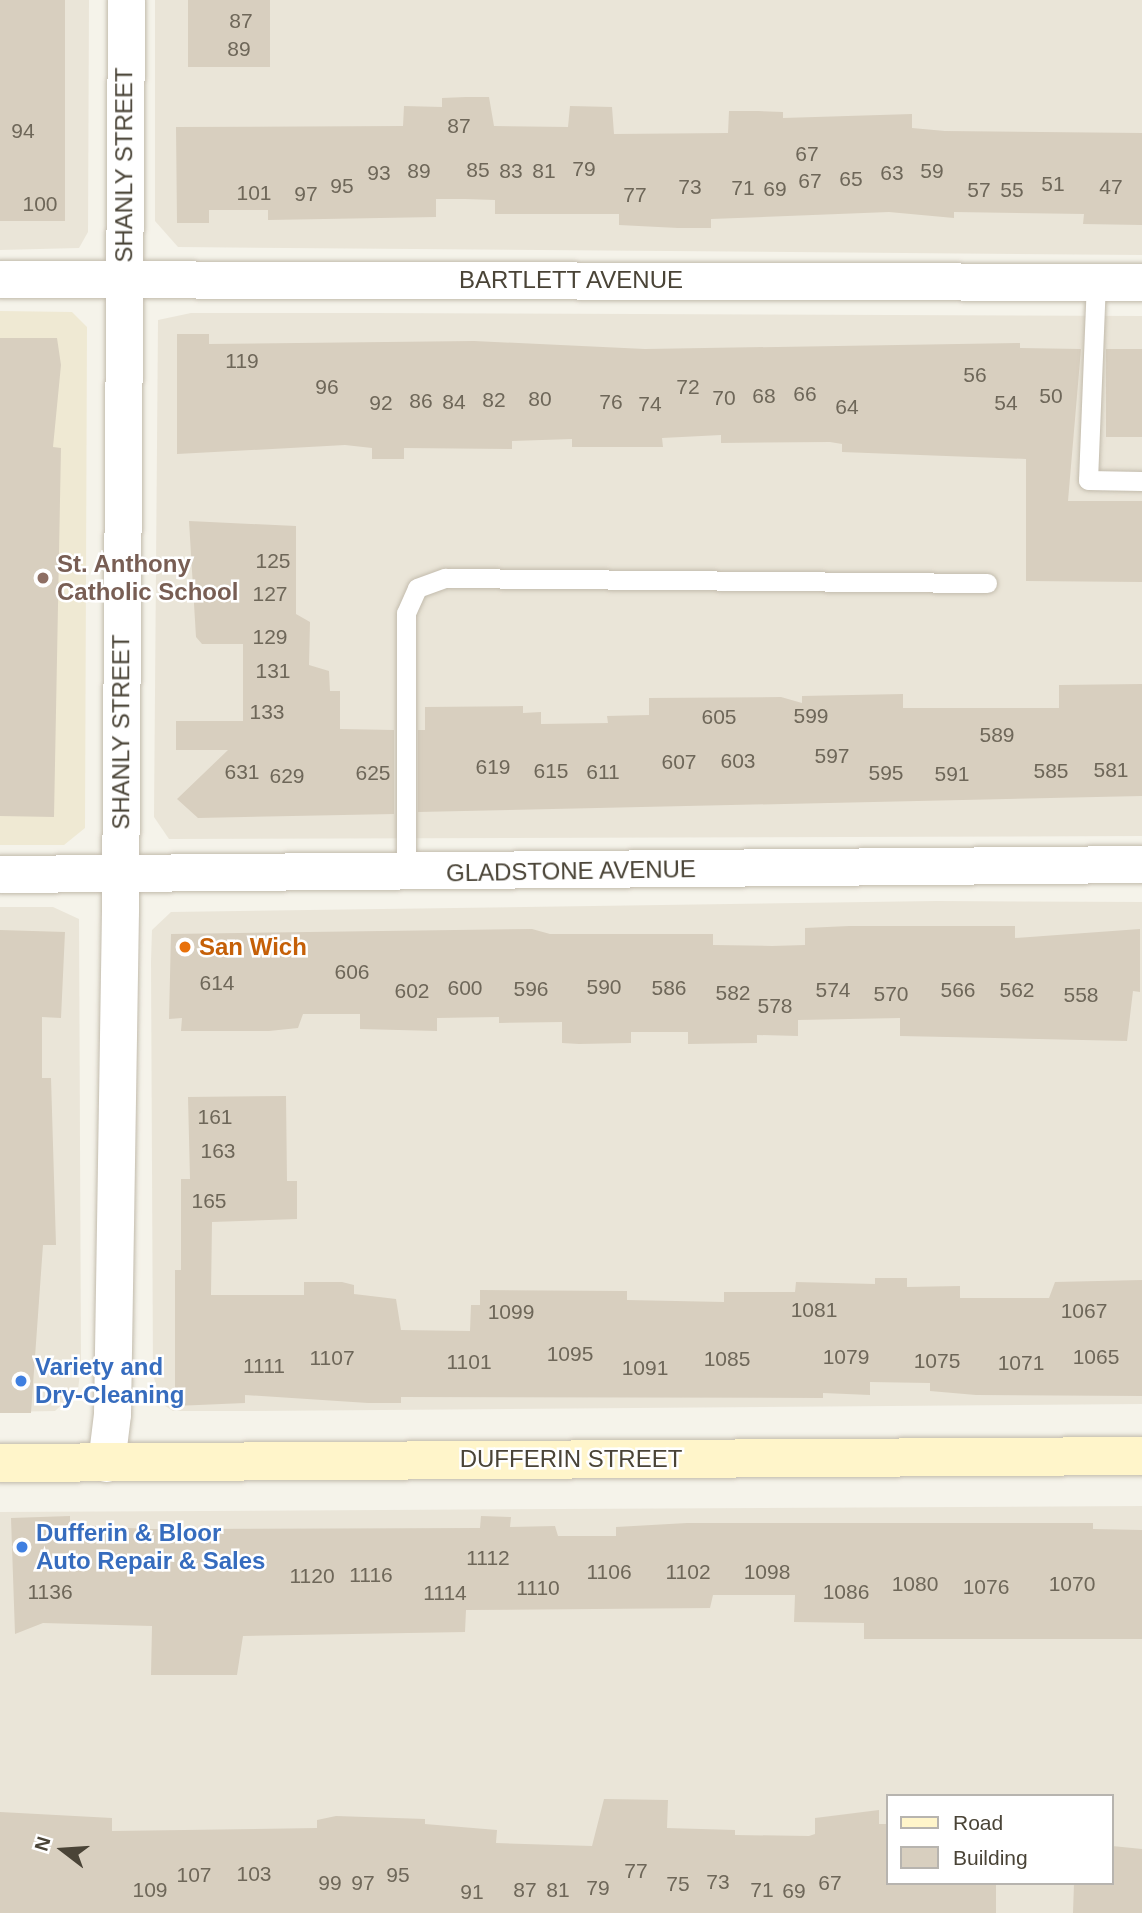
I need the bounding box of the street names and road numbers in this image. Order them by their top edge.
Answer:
street label: SHANLY STREET [110,67,138,263]
street label: BARTLETT AVENUE [458,266,684,294]
street label: SHANLY STREET [107,634,135,830]
street label: GLADSTONE AVENUE [445,854,697,888]
street label: DUFFERIN STREET [460,1445,682,1473]

